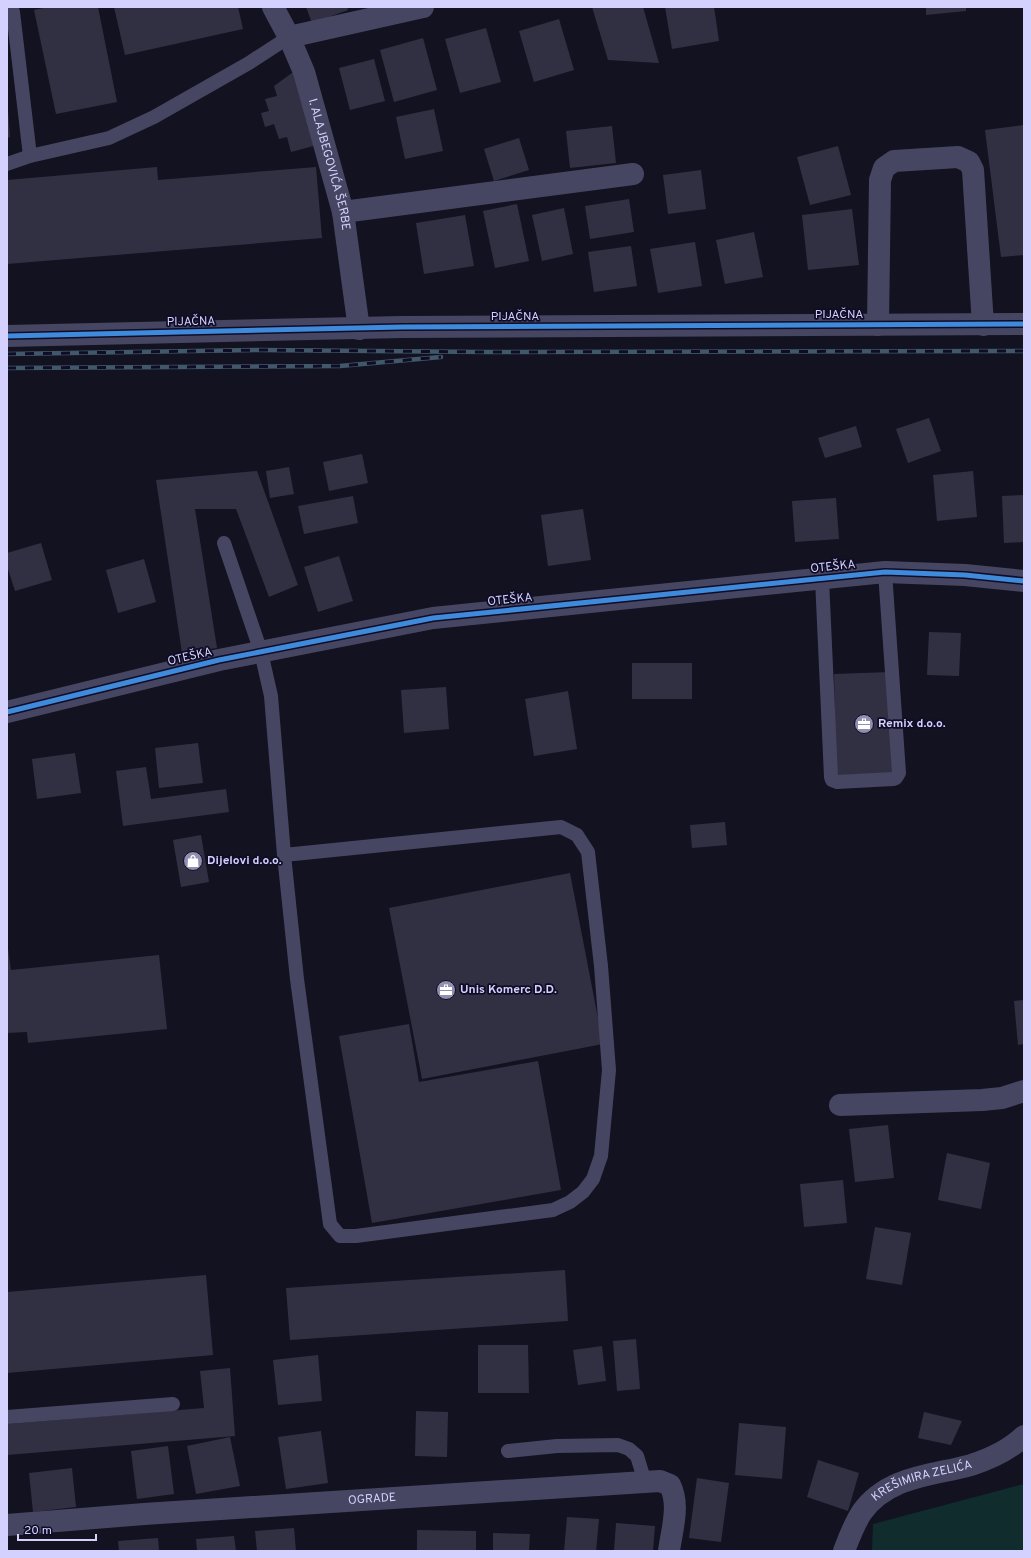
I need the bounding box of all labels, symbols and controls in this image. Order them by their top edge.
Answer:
street label: I. ALAJBEGOVIĆA ŠERBE [304,97,353,231]
street label: PIJAČNA [815,307,863,323]
street label: PIJAČNA [491,309,539,325]
street label: PIJAČNA [167,314,215,330]
street label: OTEŠKA [810,557,856,577]
street label: OTEŠKA [487,590,533,610]
street label: OTEŠKA [166,644,214,670]
office icon: Remix d.o.o. [853,713,875,735]
place label: Remix d.o.o. [878,716,946,732]
shop icon: Dijelovi d.o.o. [182,850,204,872]
place label: Dijelovi d.o.o. [207,853,282,869]
office icon: Unis Komerc D.D. [435,979,457,1001]
place label: Unis Komerc D.D. [460,982,557,998]
street label: KREŠIMIRA ZELIĆA [868,1457,974,1505]
street label: OGRADE [348,1490,397,1509]
scale bar [18,1516,96,1542]
text: 20 m [24,1523,52,1539]

